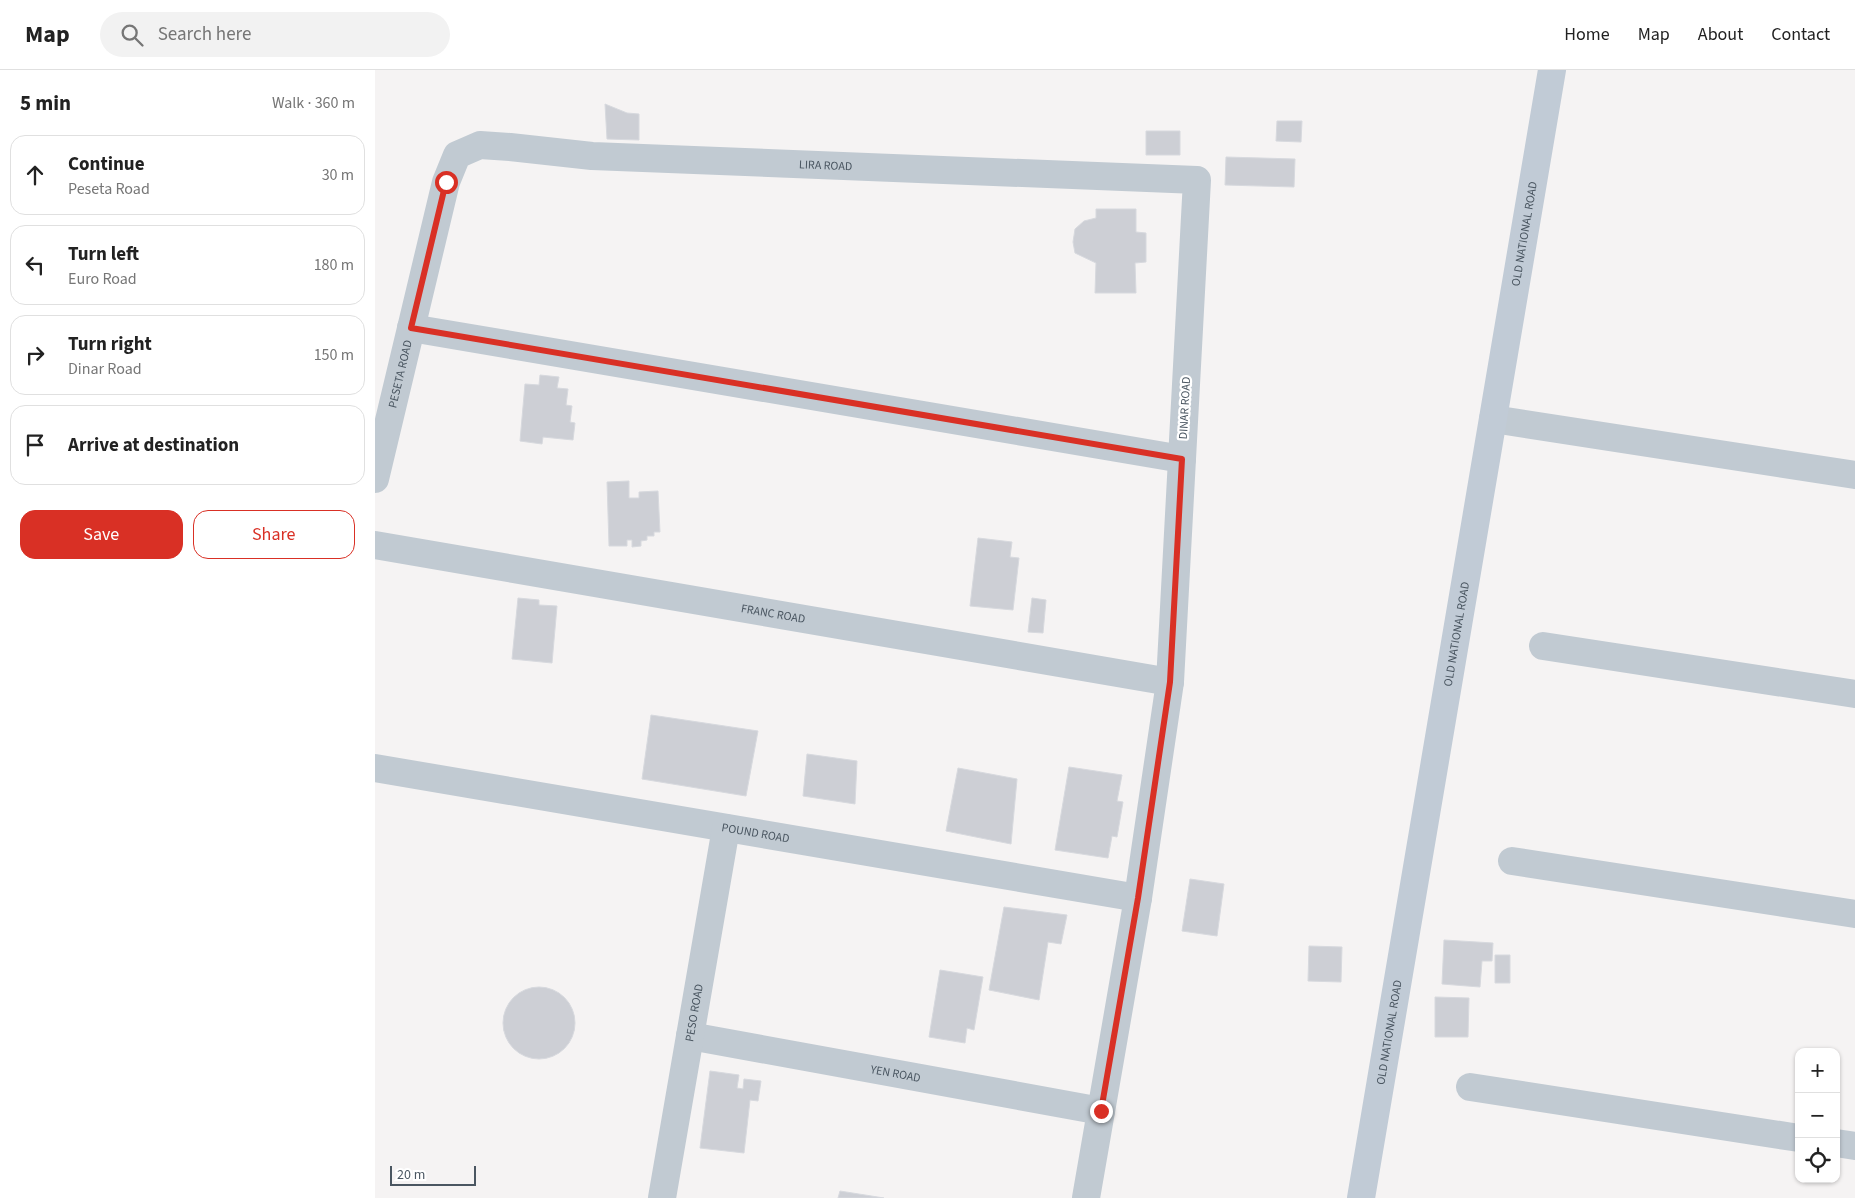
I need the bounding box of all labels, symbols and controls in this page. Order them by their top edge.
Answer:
search box [100,12,450,57]
text: Map [25,17,70,52]
icon: search [118,21,146,49]
text: Search here [158,21,251,48]
text: Home [1564,22,1610,47]
text: Map [1638,22,1670,47]
text: About [1698,22,1743,47]
text: Contact [1771,22,1830,47]
text: 5 min [20,88,71,118]
text: Walk · 360 m [272,92,355,114]
text: Continue [68,151,145,178]
street label: LIRA ROAD [799,156,853,175]
icon: ahead [21,161,49,189]
text: 30 m [322,164,354,186]
route start [435,171,458,194]
text: Peseta Road [68,178,150,200]
street label: OLD NATIONAL ROAD [1507,180,1542,287]
text: Turn left [68,241,139,268]
icon: left [21,251,49,279]
text: 180 m [314,254,354,276]
text: Euro Road [68,268,137,290]
text: Turn right [68,331,152,358]
street label: PESETA ROAD [384,338,416,410]
icon: right [21,341,49,369]
text: 150 m [314,344,354,366]
text: Dinar Road [68,358,142,380]
street label: DINAR ROAD [1175,376,1195,440]
icon: arrive [21,431,49,459]
text: Arrive at destination [68,432,239,459]
button: Save [20,510,183,559]
button: Share [193,510,355,559]
street label: OLD NATIONAL ROAD [1439,580,1474,688]
street label: FRANC ROAD [740,600,807,627]
street label: POUND ROAD [720,819,791,847]
street label: OLD NATIONAL ROAD [1372,979,1406,1086]
street label: PESO ROAD [681,982,707,1043]
map controls [1795,1048,1840,1183]
button: + [1795,1048,1840,1093]
street label: YEN ROAD [868,1060,922,1086]
button: − [1795,1093,1840,1138]
route end [1090,1100,1113,1123]
button: locate [1795,1138,1840,1183]
scale bar [390,1163,476,1186]
text: 20 m [397,1165,425,1185]

